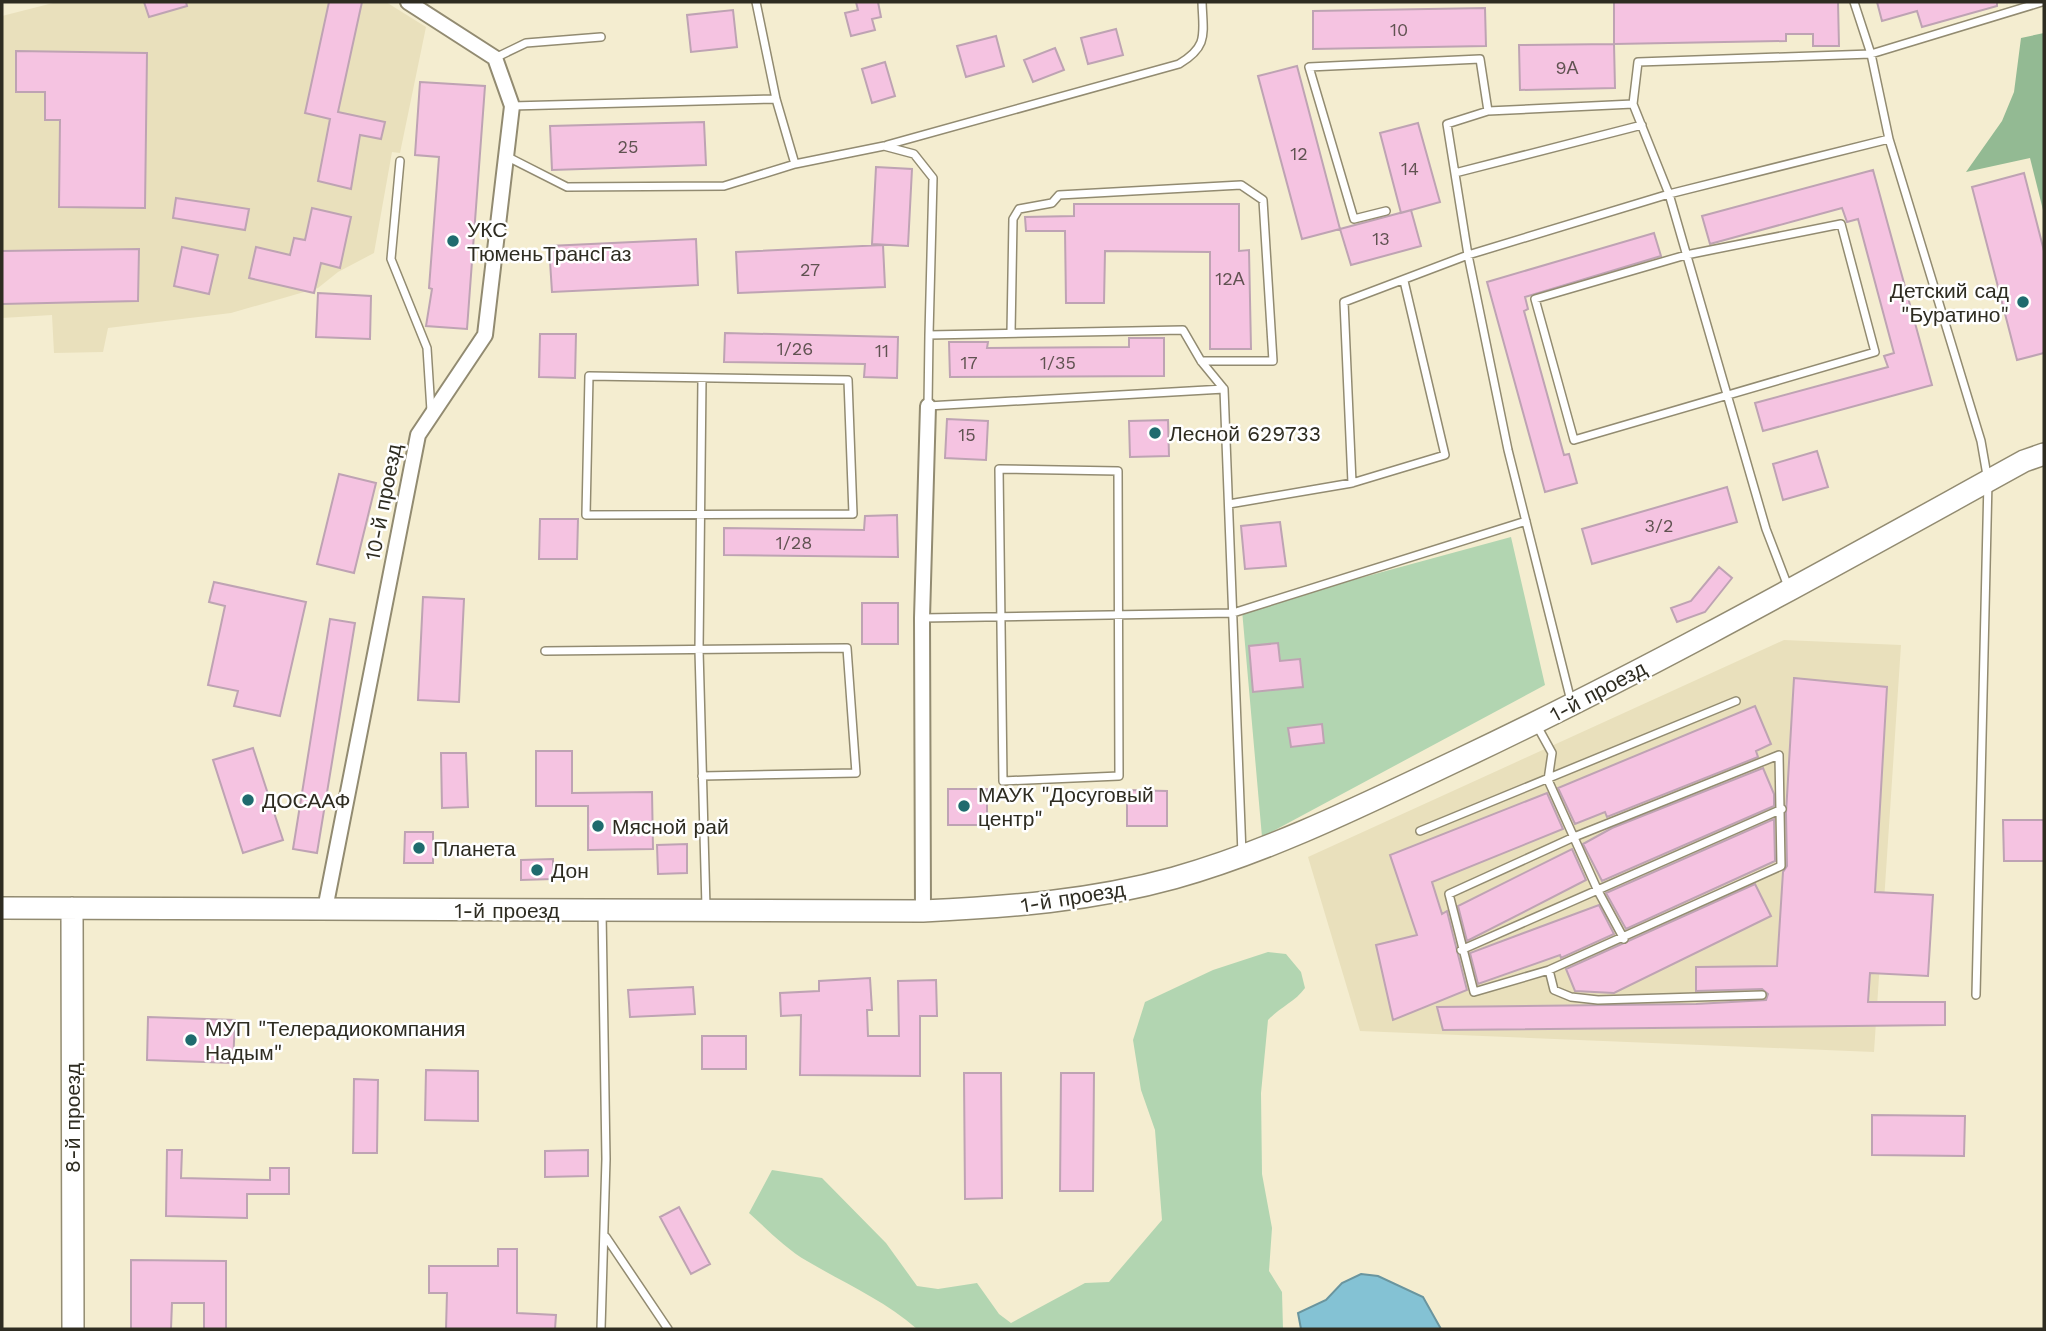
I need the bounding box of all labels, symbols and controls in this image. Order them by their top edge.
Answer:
house number: 10 [1390,19,1408,40]
house number: 9А [1555,57,1579,78]
house number: 25 [618,136,638,157]
house number: 12 [1290,143,1308,164]
house number: 14 [1401,158,1419,179]
place label: УКС ТюменьТрансГаз [467,217,631,266]
house number: 13 [1372,228,1390,249]
marker: УКС ТюменьТрансГаз [445,233,461,249]
house number: 27 [800,259,820,280]
house number: 12А [1215,268,1245,289]
place label: Детский сад "Буратино" [1890,278,2009,327]
marker: Детский сад "Буратино" [2015,294,2031,310]
house number: 1/26 [777,338,813,359]
house number: 11 [875,340,889,361]
house number: 17 [960,352,978,373]
house number: 1/35 [1040,352,1076,373]
place label: Лесной 629733 [1169,421,1321,446]
house number: 15 [958,424,976,445]
marker: Лесной 629733 [1147,425,1163,441]
street label: 10-й проезд [359,442,407,562]
house number: 3/2 [1645,515,1673,536]
house number: 1/28 [776,532,812,553]
street label: 1-й проезд [1546,655,1650,727]
place label: МАУК "Досуговый центр" [978,782,1154,831]
place label: ДОСААФ [262,788,351,813]
marker: ДОСААФ [240,792,256,808]
marker: МАУК "Досуговый центр" [956,798,972,814]
place label: Мясной рай [612,814,729,839]
marker: Мясной рай [590,818,606,834]
place label: Планета [433,836,516,861]
marker: Планета [411,840,427,856]
place label: Дон [551,858,589,883]
marker: Дон [529,862,545,878]
street label: 1-й проезд [1019,876,1127,918]
street label: 1-й проезд [454,898,560,923]
place label: МУП "Телерадиокомпания Надым" [205,1016,465,1065]
marker: МУП "Телерадиокомпания Надым" [183,1032,199,1048]
street label: 8-й проезд [60,1063,85,1173]

